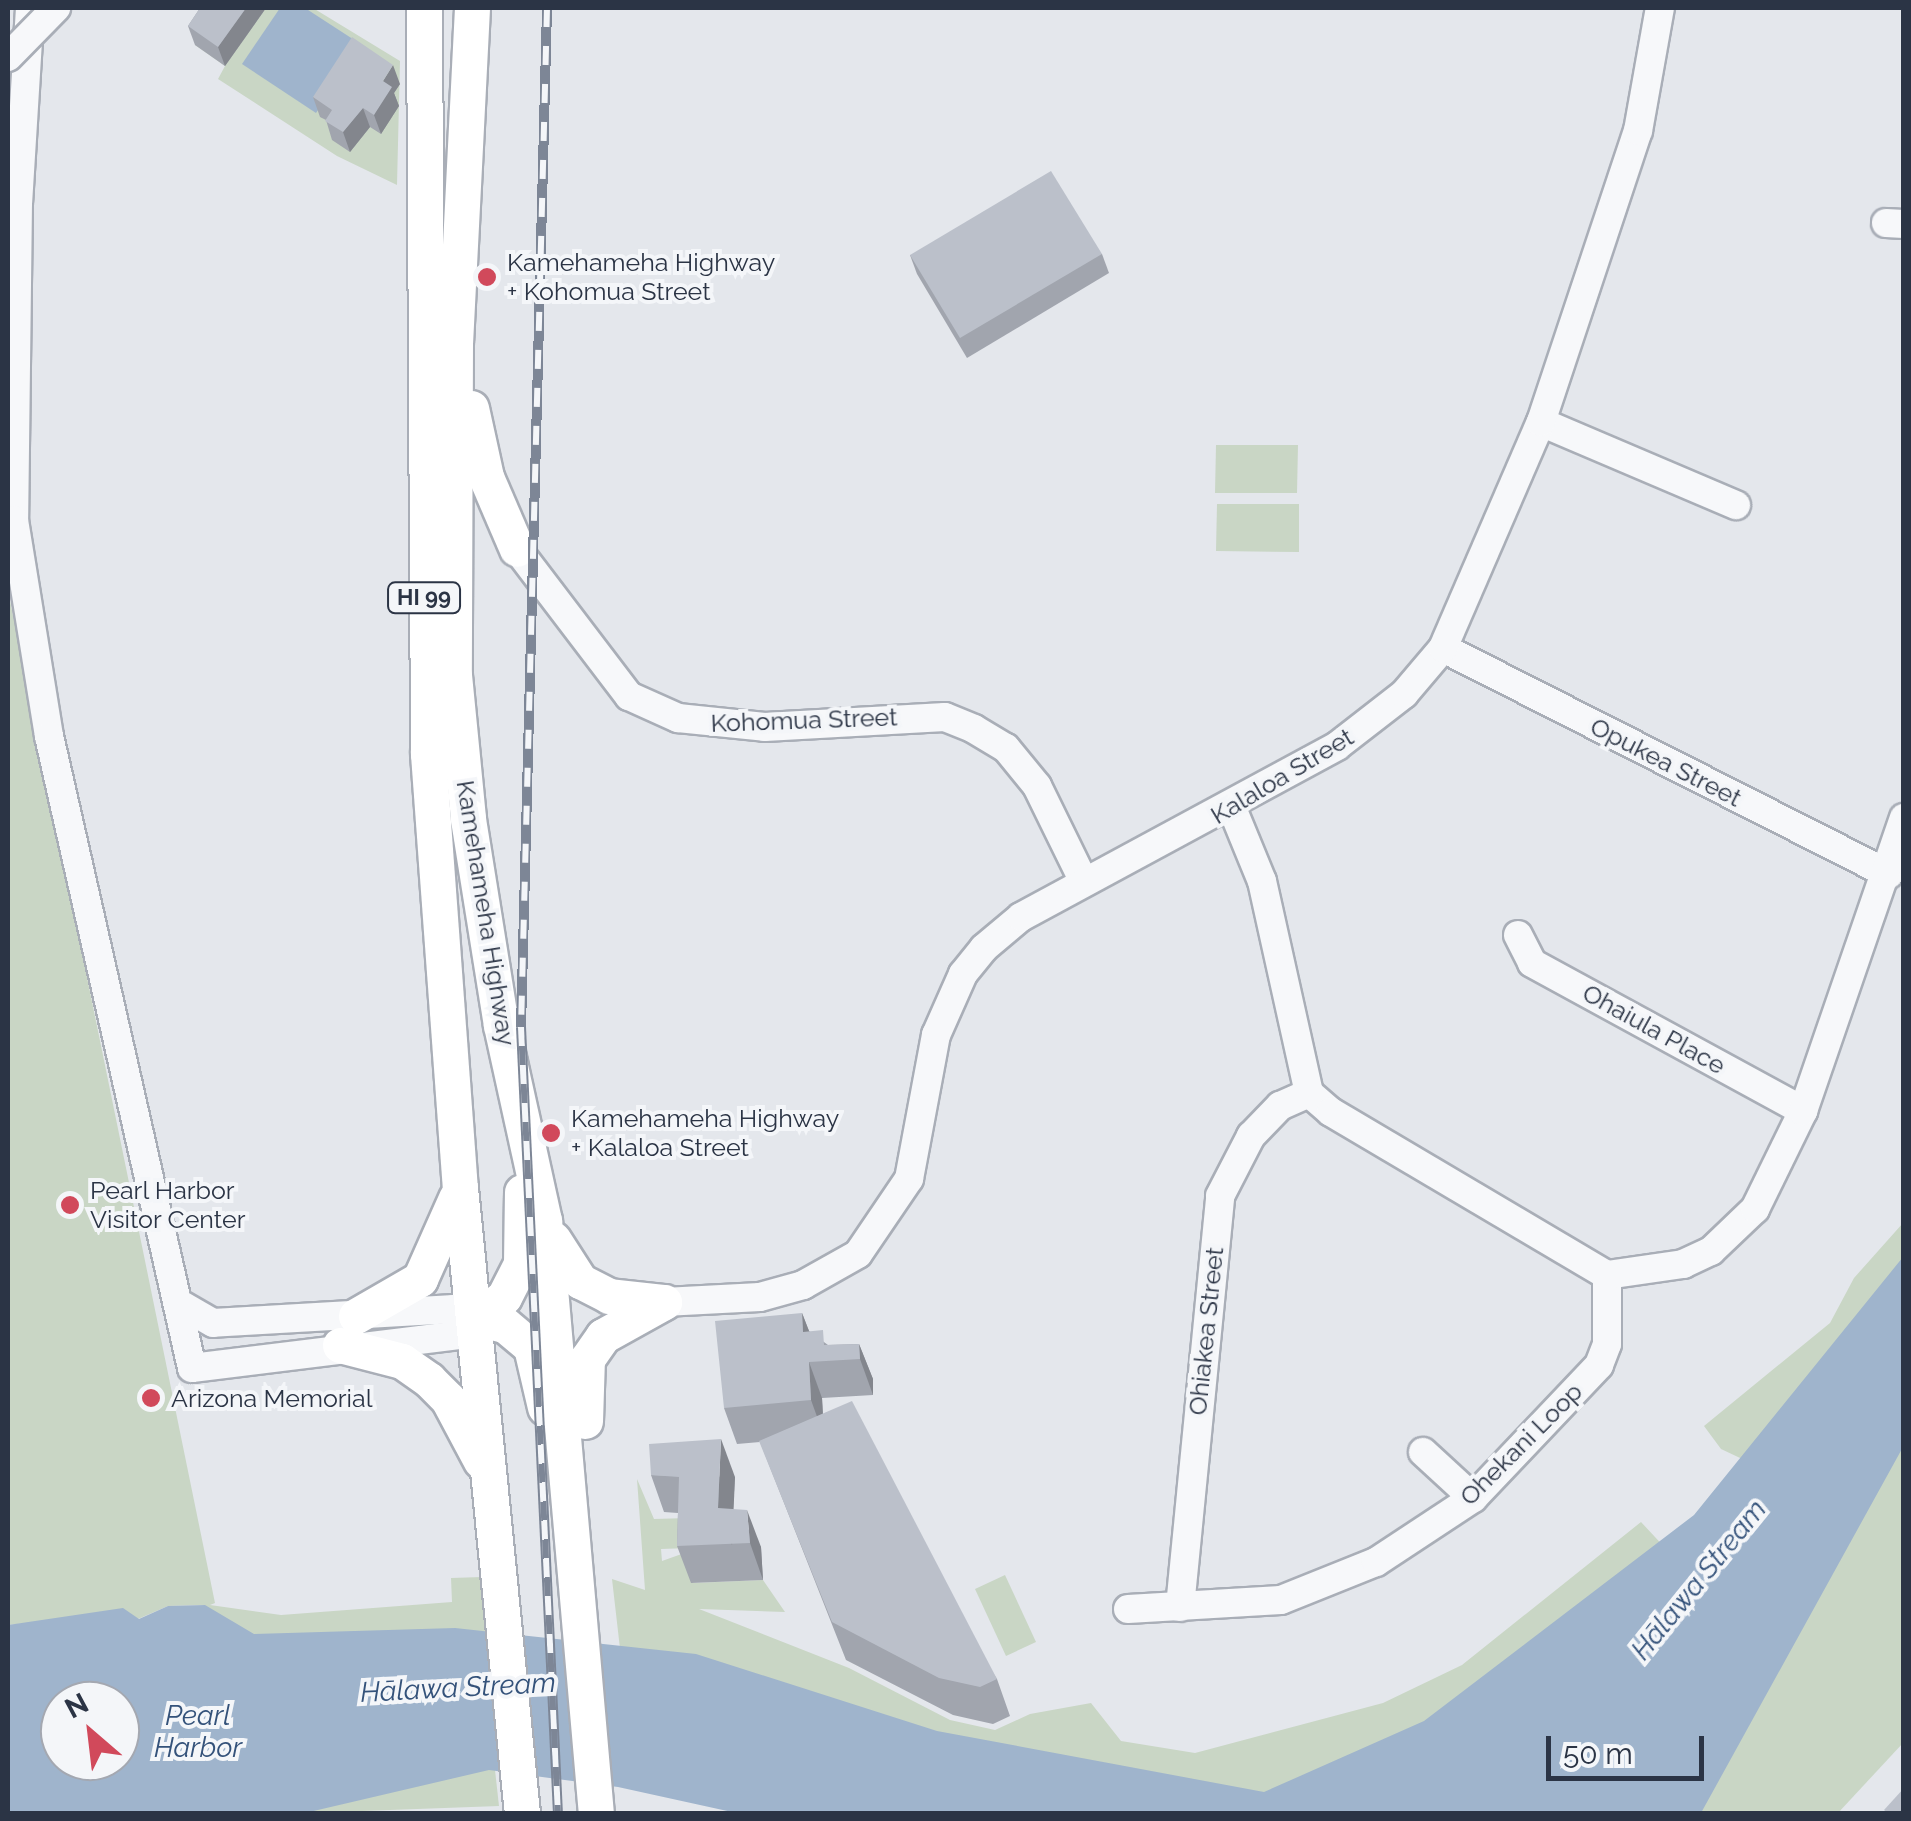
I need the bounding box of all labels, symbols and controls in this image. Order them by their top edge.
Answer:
place label: Kamehameha Highway + Kohomua Street [507,248,775,307]
marker: Kamehameha Highway + Kohomua Street [476,266,498,288]
road number: HI 99 [386,581,462,615]
street label: Kohomua Street [710,702,898,738]
street label: Opukea Street [1585,711,1747,813]
street label: Kalaloa Street [1205,722,1359,830]
street label: Kamehameha Highway [450,778,522,1048]
street label: Ohaiula Place [1577,978,1731,1080]
place label: Kamehameha Highway + Kalaloa Street [571,1104,839,1163]
marker: Kamehameha Highway + Kalaloa Street [540,1122,562,1144]
place label: Pearl Harbor Visitor Center [90,1176,246,1235]
marker: Pearl Harbor Visitor Center [59,1194,81,1216]
street label: Ohiakea Street [1182,1245,1230,1417]
street label: Ohekani Loop [1454,1377,1588,1511]
place label: Arizona Memorial [171,1383,372,1413]
marker: Arizona Memorial [140,1387,162,1409]
water label: Hālawa Stream [1624,1493,1774,1667]
water label: Hālawa Stream [359,1666,557,1710]
north arrow [40,1681,140,1781]
text: N [59,1686,94,1725]
water label: Pearl Harbor [154,1699,242,1765]
scale bar [1551,1716,1708,1778]
text: 50 m [1563,1736,1633,1771]

